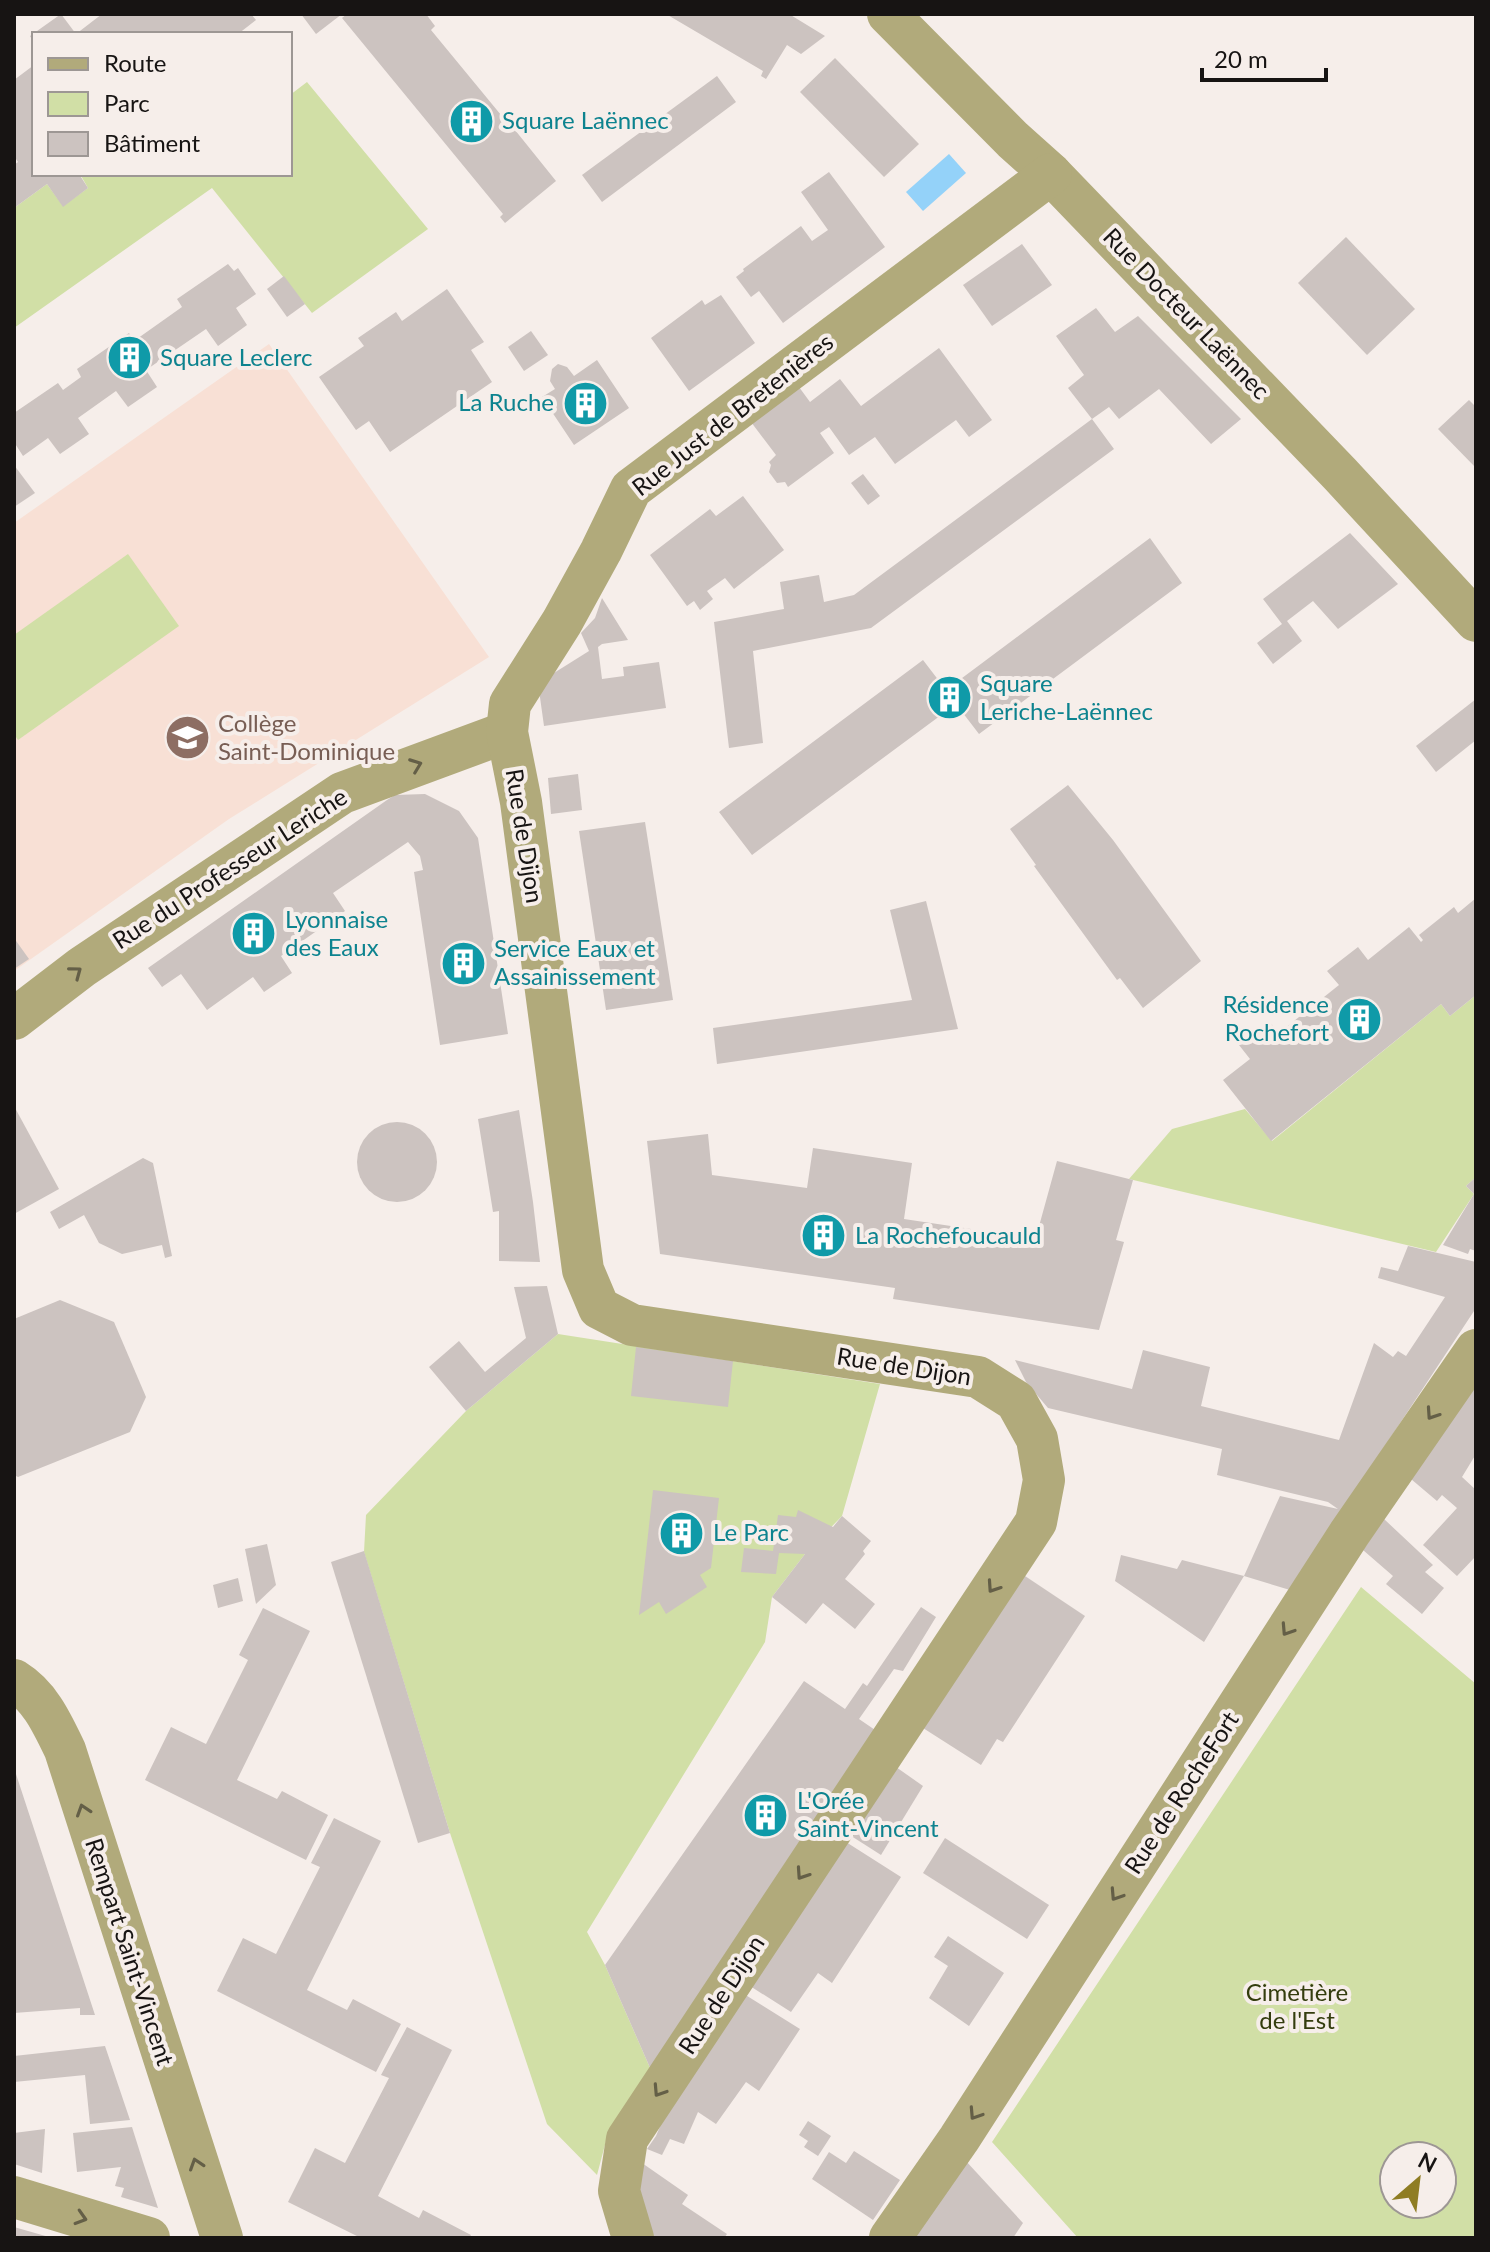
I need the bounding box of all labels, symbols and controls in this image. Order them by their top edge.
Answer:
legend [32,32,292,176]
scale bar [1202,32,1326,82]
text: 20 m [1214,44,1268,73]
text: Route [104,48,166,77]
text: Parc [104,88,150,117]
building icon: Square Laënnec [447,97,495,145]
place label: Square Laënnec [502,105,669,134]
text: Bâtiment [104,128,201,157]
street label: Rue Docteur Laënnec [1098,221,1276,405]
street label: Rue Just de Bretenières [626,326,838,501]
building icon: Square Leclerc [105,334,153,382]
place label: Square Leclerc [160,342,312,371]
building icon: La Ruche [561,379,609,427]
place label: La Ruche [458,387,554,416]
place label: Square Leriche-Laënnec [980,668,1153,725]
building icon: Square Leriche-Laënnec [925,674,973,722]
place label: Collège Saint-Dominique [218,708,395,765]
school or university icon: Collège Saint-Dominique [163,714,211,762]
one-way arrow [408,758,422,775]
street label: Rue de Dijon [501,767,550,905]
street label: Rue du Professeur Leriche [107,781,352,954]
place label: Lyonnaise des Eaux [285,904,388,961]
building icon: Lyonnaise des Eaux [230,910,278,958]
place label: Service Eaux et Assainissement [494,933,656,990]
building icon: Service Eaux et Assainissement [439,939,487,987]
one-way arrow [67,967,82,981]
place label: Résidence Rochefort [1222,989,1329,1046]
building icon: Résidence Rochefort [1336,995,1384,1043]
building icon: La Rochefoucauld [800,1212,848,1260]
place label: La Rochefoucauld [855,1220,1042,1249]
street label: Rue de Dijon [835,1341,973,1390]
one-way arrow [1427,1405,1442,1419]
building icon: Le Parc [658,1509,706,1557]
place label: Le Parc [713,1517,789,1546]
one-way arrow [988,1579,1003,1593]
one-way arrow [1282,1621,1297,1636]
street label: Rue de RocheFort [1118,1705,1244,1879]
place label: L'Orée Saint-Vincent [797,1785,939,1842]
building icon: L'Orée Saint-Vincent [742,1791,790,1839]
one-way arrow [77,1803,93,1817]
street label: Rempart Saint-Vincent [80,1834,181,2069]
one-way arrow [797,1865,812,1879]
one-way arrow [1111,1887,1126,1901]
street label: Rue de Dijon [672,1929,770,2059]
park label: Cimetière de l'Est [1246,1977,1348,2034]
one-way arrow [654,2082,669,2096]
one-way arrow [969,2105,984,2120]
north arrow [1378,2140,1458,2220]
text: N [1414,2146,1441,2178]
one-way arrow [190,2158,206,2172]
one-way arrow [74,2209,88,2225]

